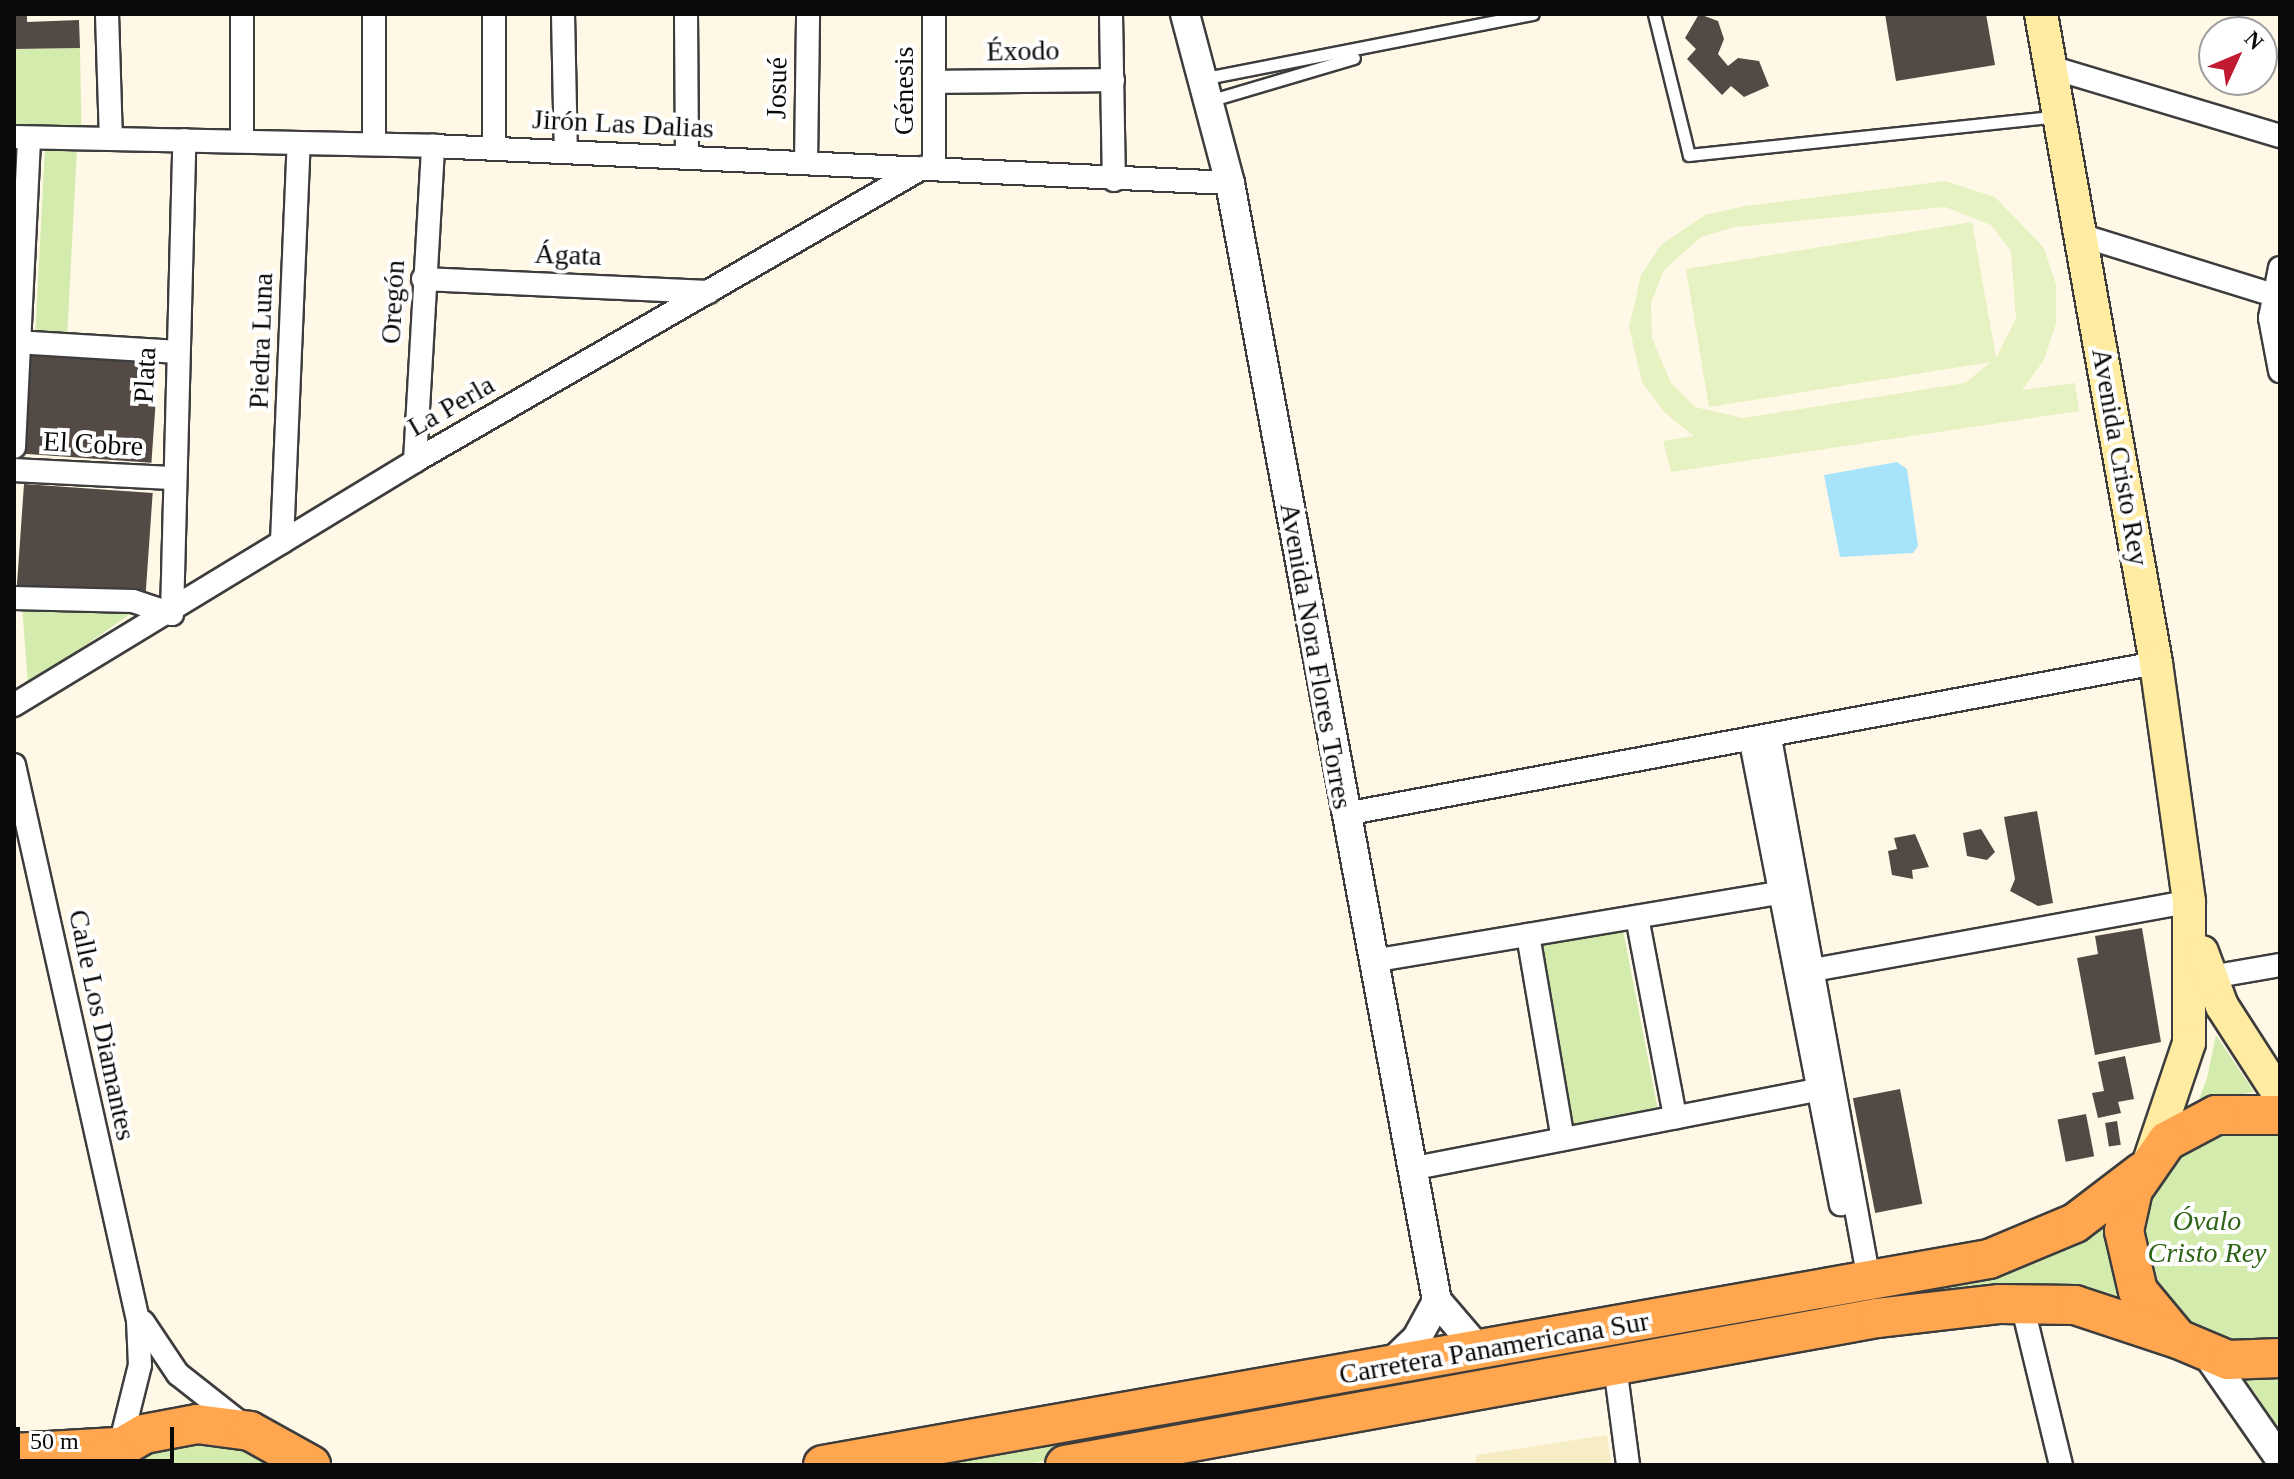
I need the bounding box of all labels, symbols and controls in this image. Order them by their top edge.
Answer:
north arrow [2198,16,2278,96]
text: N [2240,26,2269,55]
street label: Éxodo [986,34,1060,68]
street label: Génesis [887,47,921,135]
street label: Josué [760,57,794,119]
street label: Jirón Las Dalias [531,102,715,146]
street label: Ágata [534,237,602,273]
street label: Oregón [374,259,412,345]
street label: Piedra Luna [242,272,280,410]
street label: Plata [127,346,163,404]
street label: Avenida Cristo Rey [2084,346,2156,568]
street label: La Perla [402,368,500,444]
street label: El Cobre [42,425,144,463]
street label: Avenida Nora Flores Torres [1272,500,1360,812]
street label: Calle Los Diamantes [61,907,143,1143]
park label: Óvalo Cristo Rey [2148,1204,2266,1270]
street label: Carretera Panamericana Sur [1336,1304,1652,1392]
scale bar [20,1411,178,1461]
text: 50 m [30,1428,79,1454]

